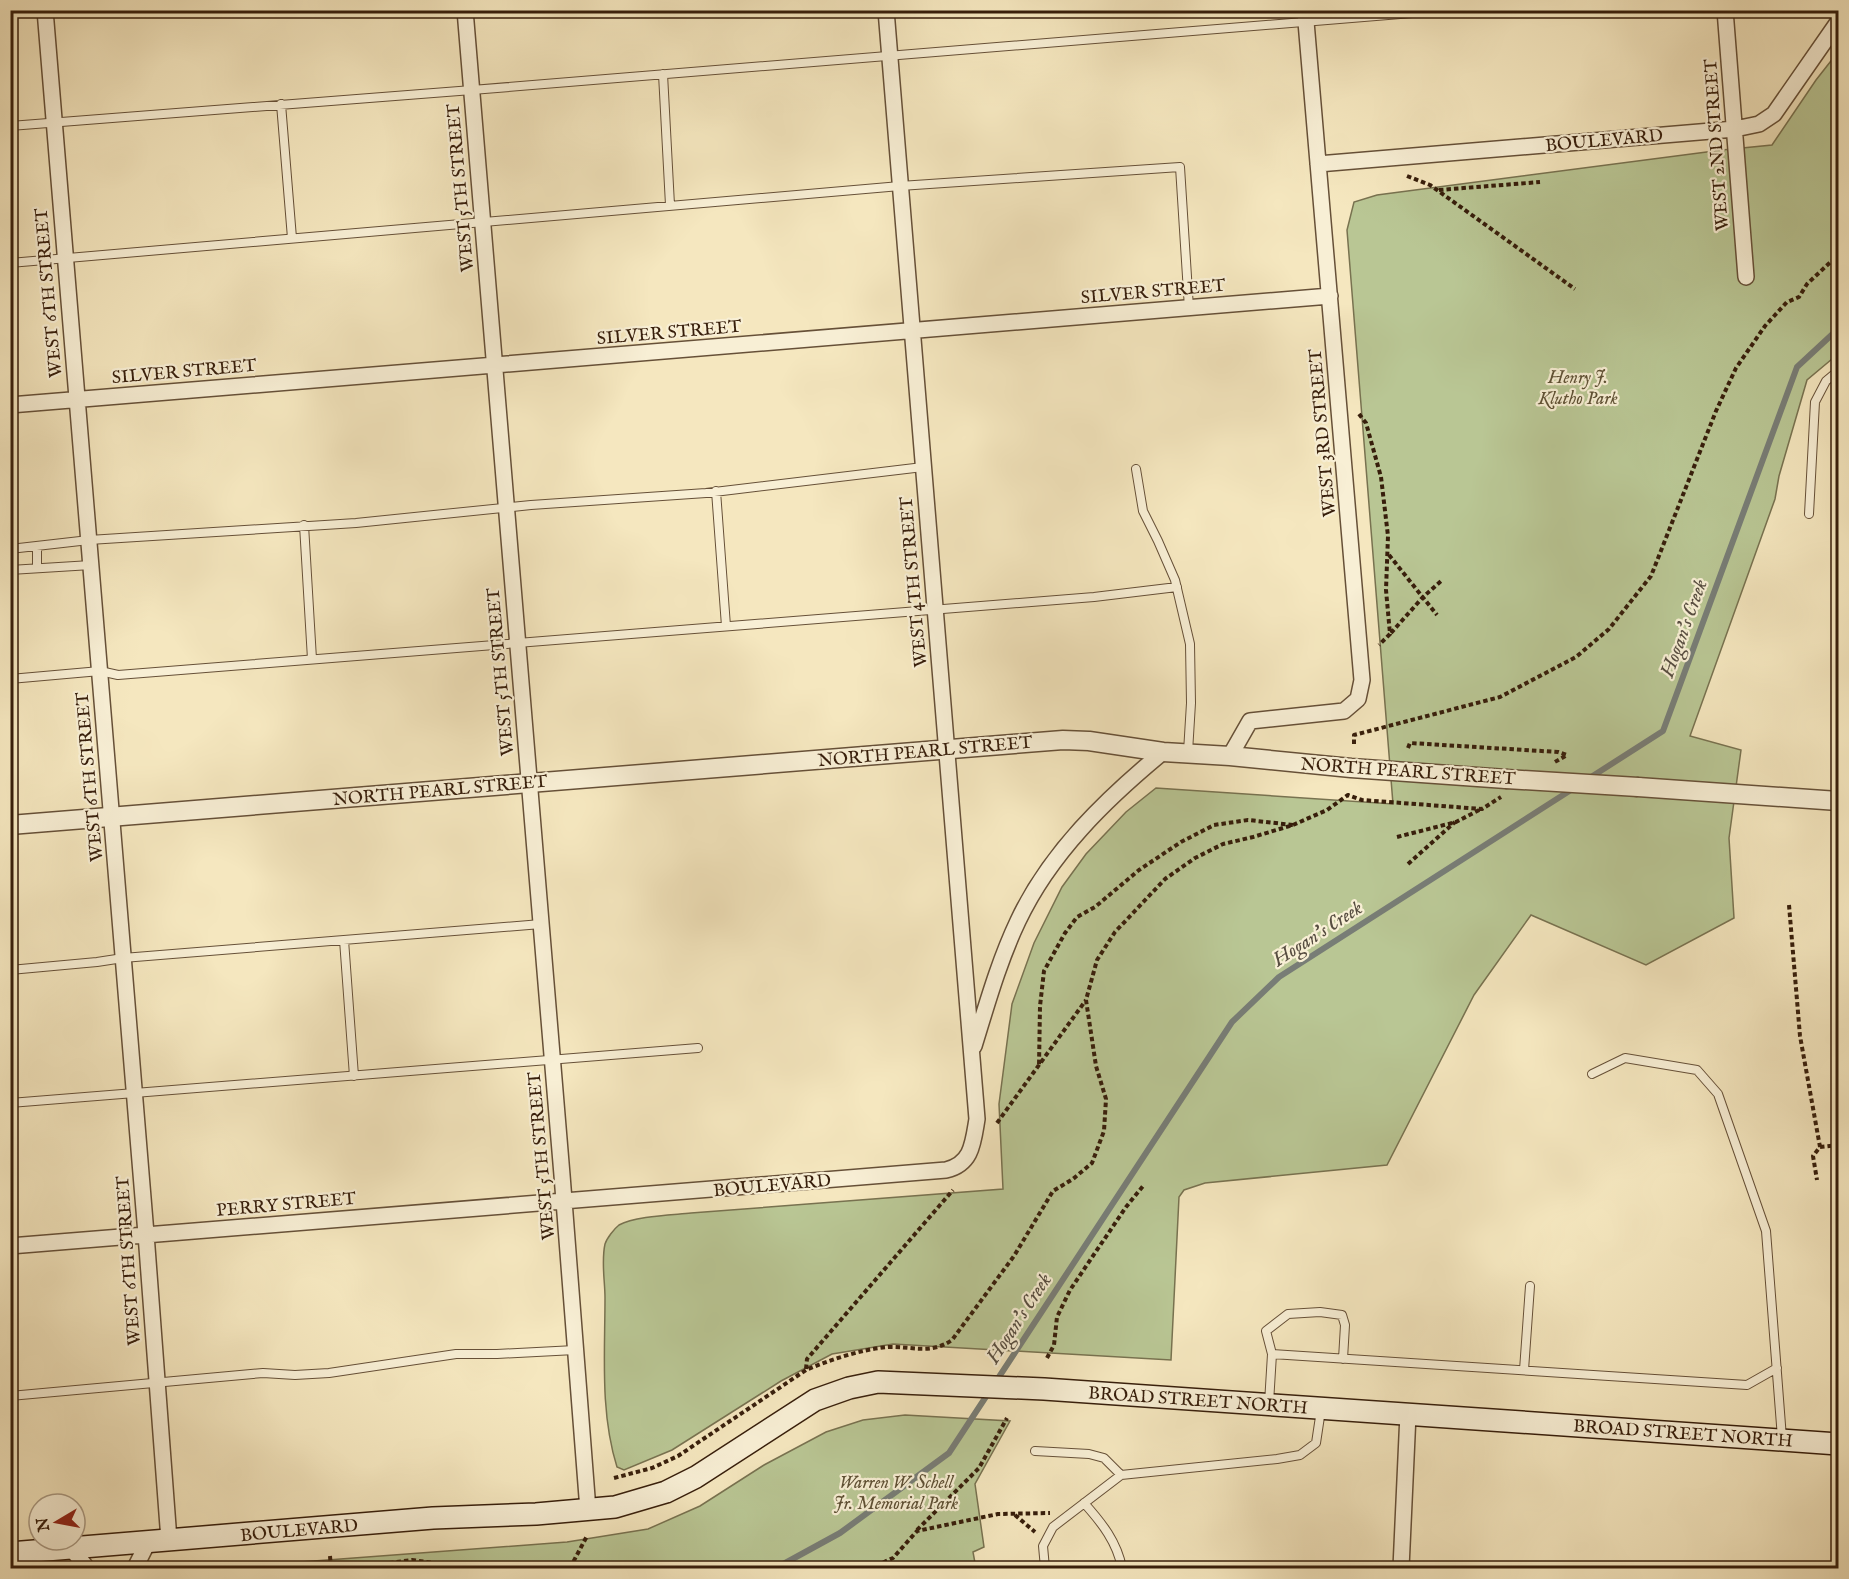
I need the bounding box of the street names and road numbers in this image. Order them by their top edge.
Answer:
street label: WEST 2ND STREET [1700,58,1735,232]
street label: WEST 5TH STREET [443,103,480,273]
street label: BOULEVARD [1544,125,1664,158]
street label: WEST 6TH STREET [31,207,68,379]
street label: SILVER STREET [1080,275,1226,310]
street label: SILVER STREET [596,316,742,351]
street label: WEST 3RD STREET [1305,348,1342,518]
street label: SILVER STREET [111,355,257,390]
street label: WEST 4TH STREET [896,496,933,668]
street label: WEST 5TH STREET [483,587,520,757]
street label: WEST 6TH STREET [72,691,109,863]
street label: NORTH PEARL STREET [817,732,1033,773]
street label: NORTH PEARL STREET [1300,754,1516,791]
street label: NORTH PEARL STREET [332,771,548,812]
street label: WEST 5TH STREET [524,1071,561,1241]
street label: BOULEVARD [712,1170,832,1203]
street label: WEST 6TH STREET [112,1175,147,1346]
street label: PERRY STREET [215,1188,357,1223]
street label: BROAD STREET NORTH [1087,1382,1308,1421]
street label: BROAD STREET NORTH [1572,1415,1793,1454]
street label: BOULEVARD [239,1515,359,1548]

